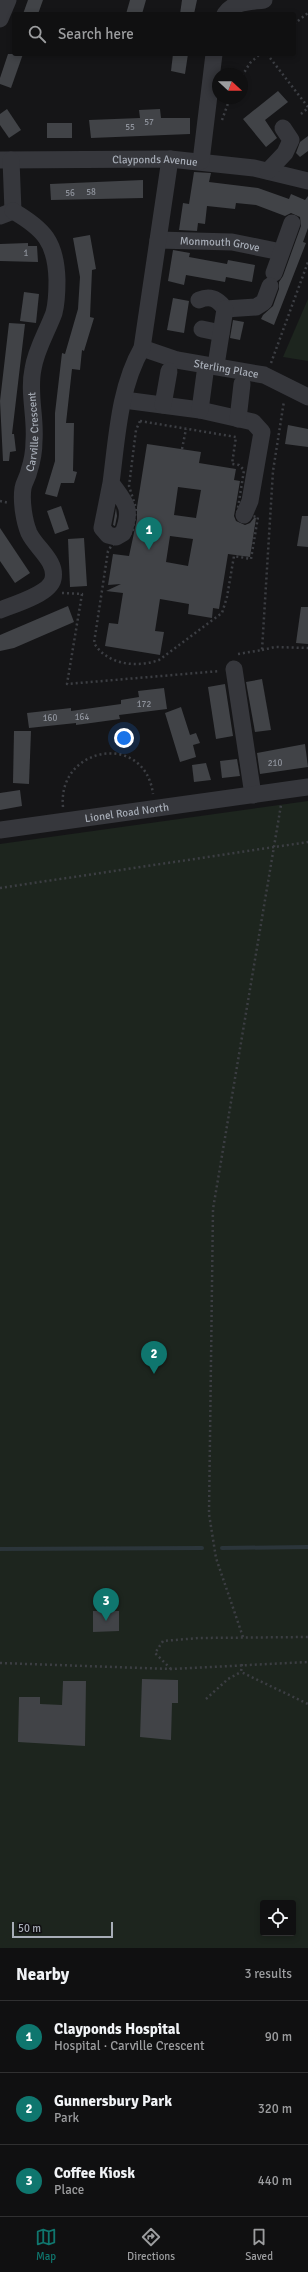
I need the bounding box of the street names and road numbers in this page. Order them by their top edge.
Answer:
street label: Clayponds Avenue [112,152,198,168]
street label: Monmouth Grove [180,234,261,254]
street label: Sterling Place [193,357,260,380]
street label: Carville Crescent [23,392,41,473]
street label: Lionel Road North [84,800,170,825]

